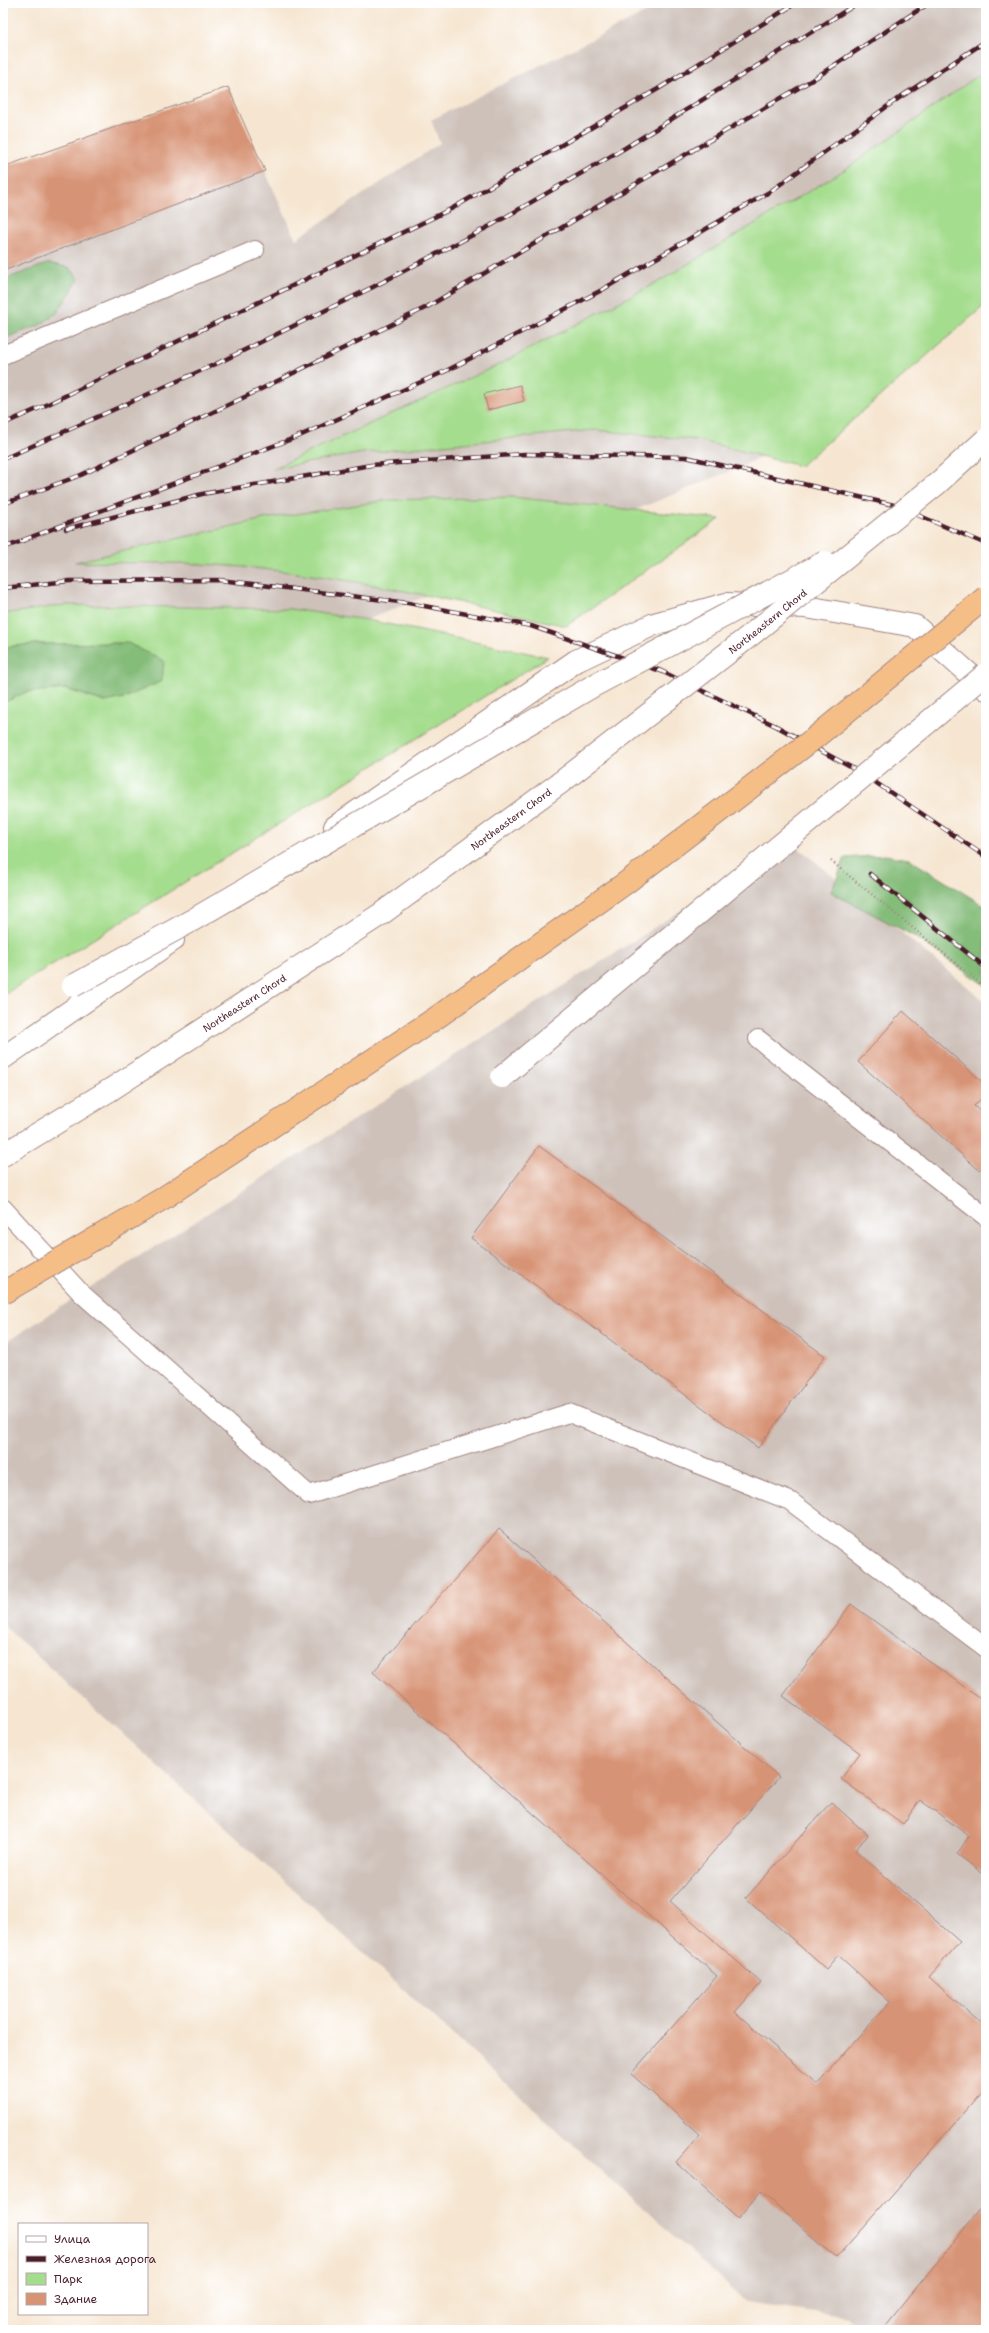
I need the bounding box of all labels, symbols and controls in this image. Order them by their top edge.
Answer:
street label: Northeastern Chord [726,585,810,657]
street label: Northeastern Chord [468,785,554,853]
street label: Northeastern Chord [200,971,289,1035]
legend [18,2223,148,2315]
text: Улица [54,2231,91,2247]
text: Железная дорога [54,2251,157,2267]
text: Парк [54,2271,83,2287]
text: Здание [54,2291,98,2307]

